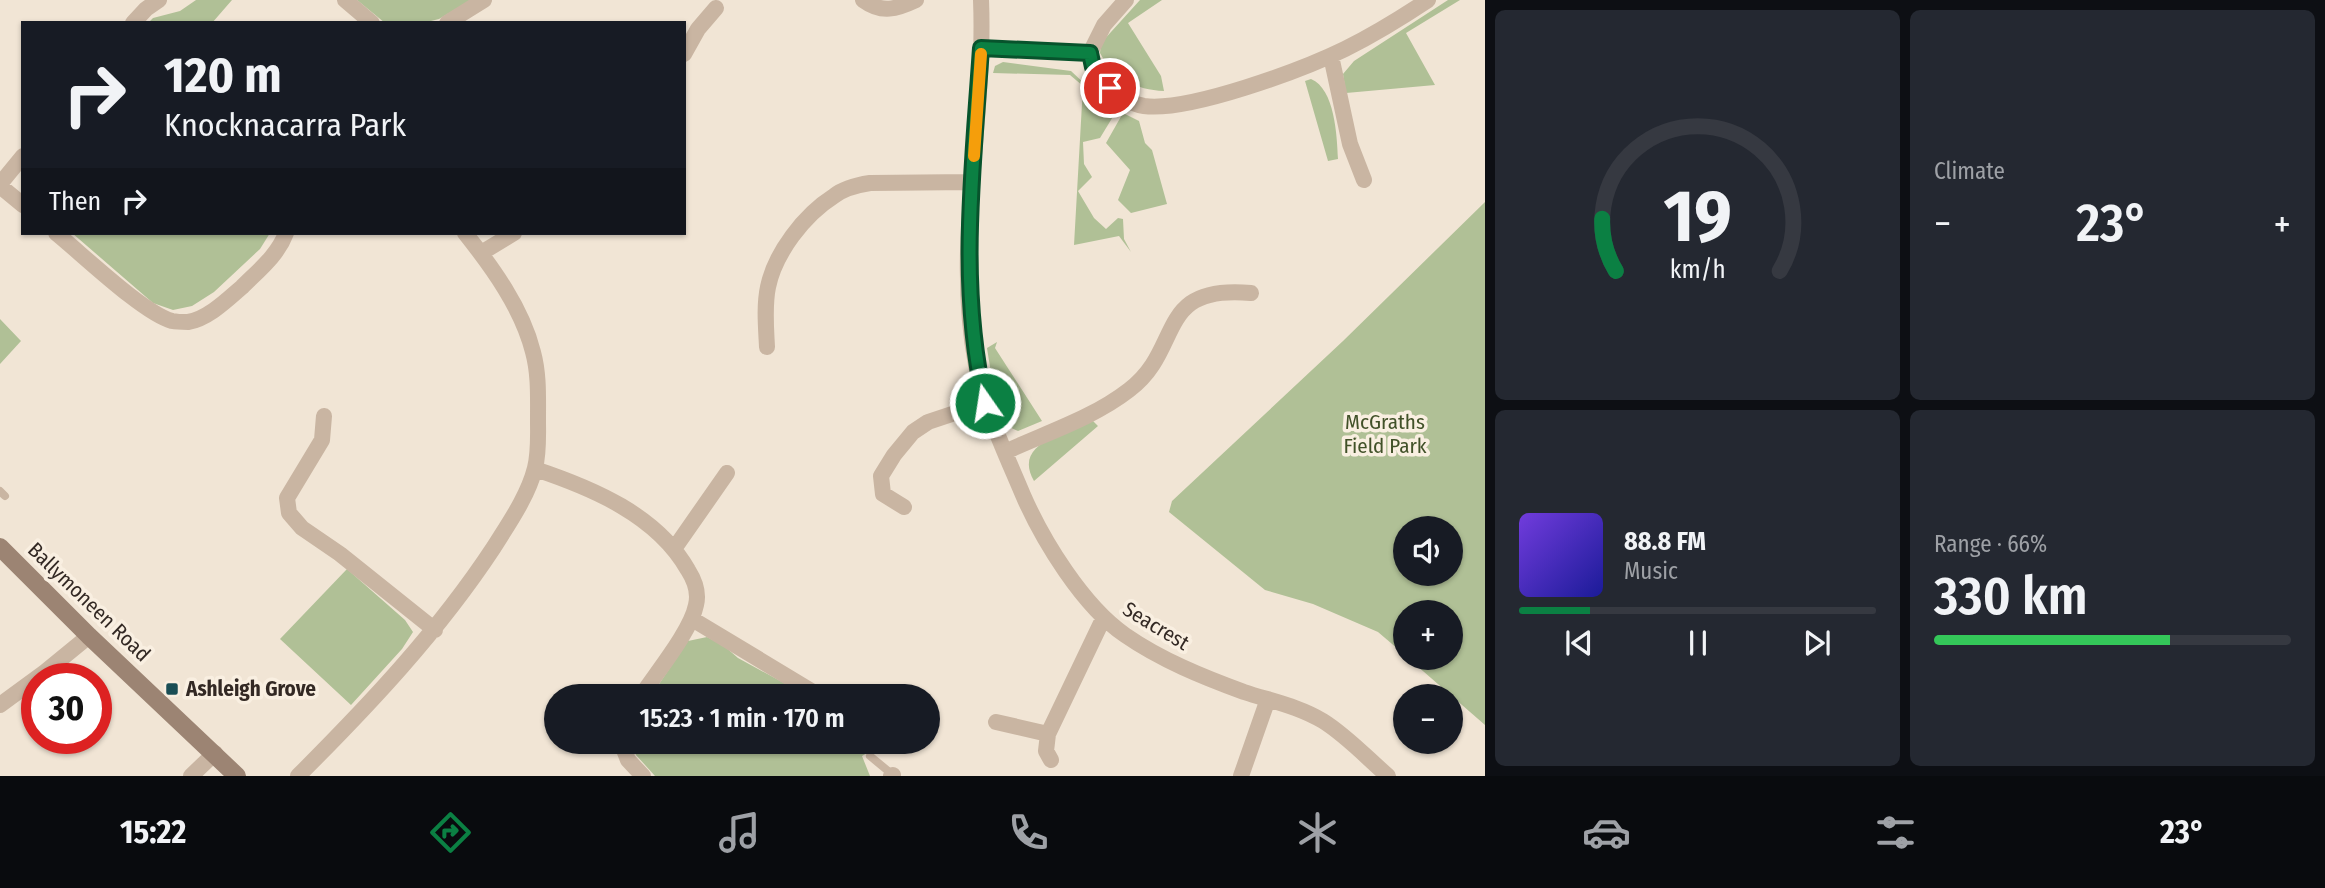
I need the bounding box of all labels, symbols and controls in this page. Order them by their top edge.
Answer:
text: 120 m [164,46,282,105]
icon: right [49,49,140,140]
pin [1080,58,1140,118]
icon: arrive [1091,69,1129,107]
text: Knocknacarra Park [164,106,406,144]
text: Climate [1934,157,2005,185]
text: 19 [1663,173,1732,260]
icon: right [115,182,153,220]
text: Then [49,186,101,217]
text: 23° [2076,192,2149,255]
text: − [1934,201,1951,247]
text: + [2274,201,2291,247]
text: km/h [1670,255,1725,285]
position arrow [948,366,1022,440]
park label: McGraths Field Park [1343,409,1427,459]
map controls [1393,516,1463,754]
button: sound [1393,516,1463,586]
text: 88.8 FM [1624,526,1706,557]
text: Range · 66% [1934,530,2047,558]
street label: Ballymoneen Road [22,537,156,667]
text: Music [1624,557,1678,585]
text: 330 km [1934,565,2088,628]
street label: Seacrest [1118,596,1194,656]
button: + [1393,600,1463,670]
icon: previous [1560,624,1598,662]
icon: pause [1679,624,1717,662]
icon: next [1798,624,1836,662]
speed limit sign: 30 [21,663,112,754]
place label: Ashleigh Grove [185,676,316,702]
marker: Ashleigh Grove [164,681,180,697]
button: − [1393,684,1463,754]
text: 15:23 · 1 min · 170 m [639,703,845,734]
icon: directions [426,808,475,857]
icon: music [715,808,764,857]
icon: phone [1004,808,1053,857]
icon: climate [1293,808,1342,857]
icon: car [1582,808,1631,857]
icon: filters [1871,808,1920,857]
text: 15:22 [120,813,186,851]
text: 23° [2160,813,2205,851]

